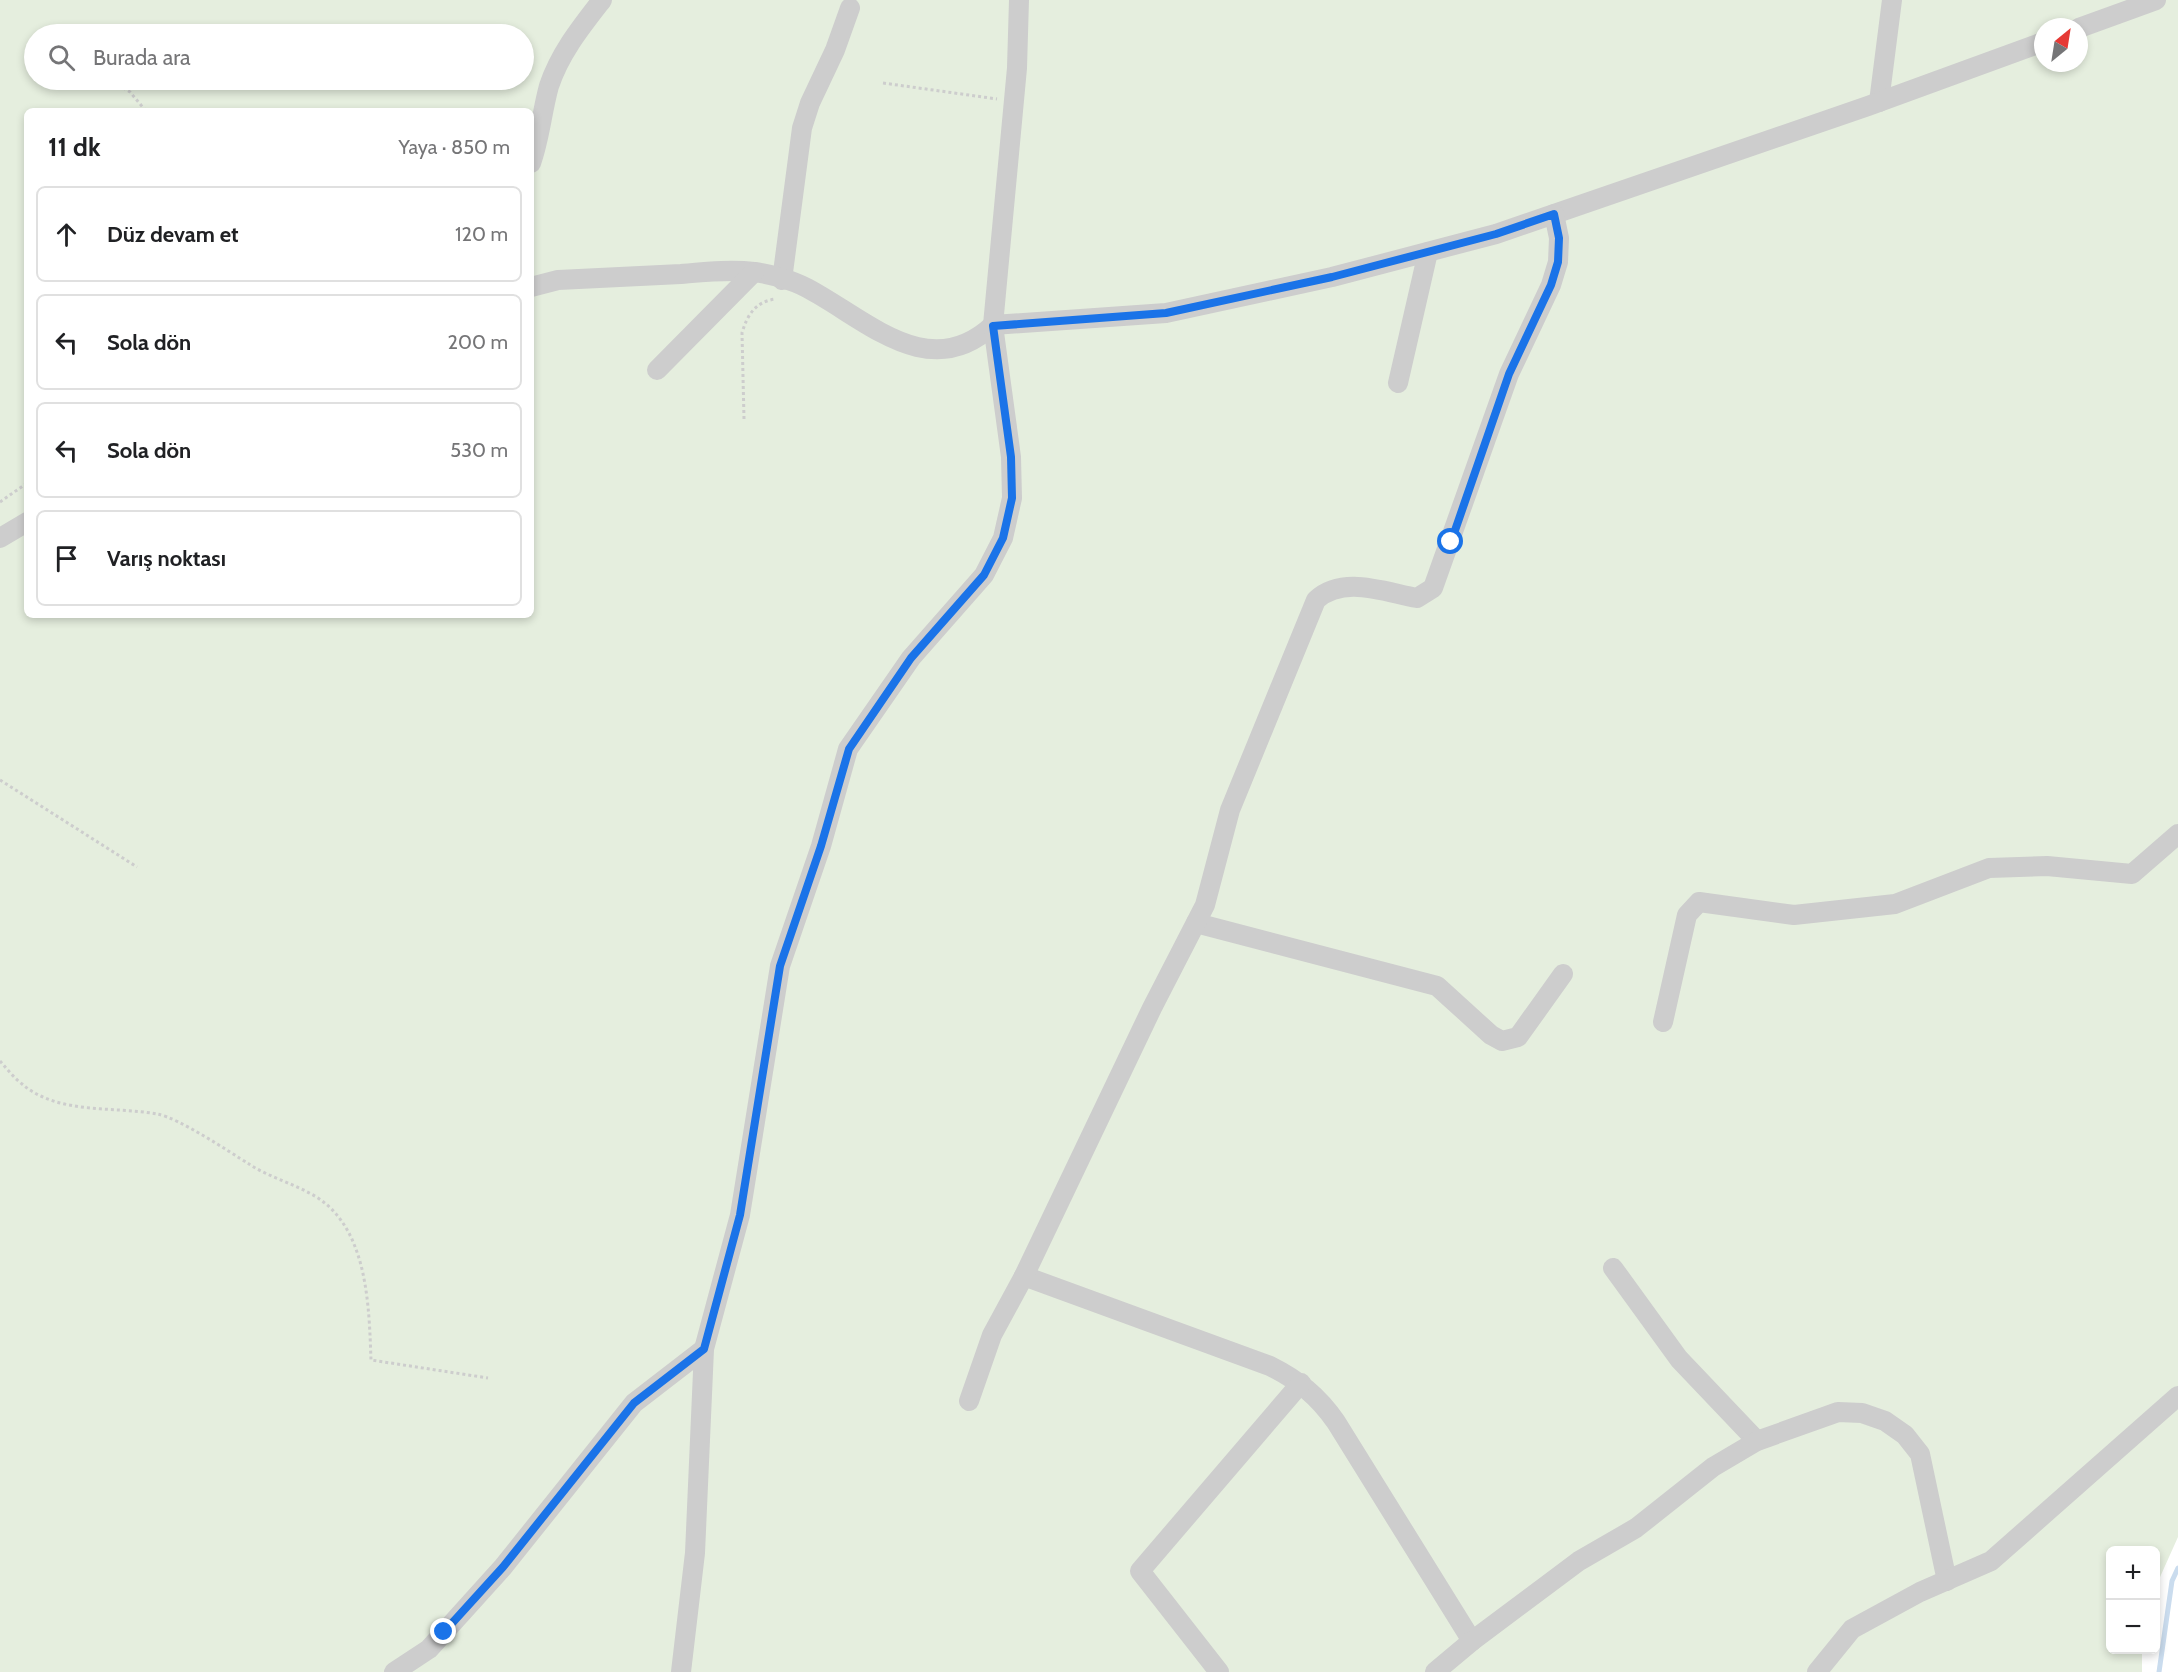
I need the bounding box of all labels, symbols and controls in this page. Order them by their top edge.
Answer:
north arrow [2034,18,2088,72]
search box [24,24,534,90]
icon: search [45,41,78,74]
text: Burada ara [93,44,191,71]
text: 11 dk [48,131,101,163]
text: Yaya · 850 m [399,135,510,159]
icon: ahead [50,218,83,251]
text: Düz devam et [107,221,239,248]
text: 120 m [455,222,508,246]
icon: left [50,326,83,359]
text: Sola dön [107,329,191,356]
text: 200 m [448,330,508,354]
icon: left [50,434,83,467]
text: Sola dön [107,437,191,464]
text: 530 m [450,438,508,462]
route start [1437,528,1463,554]
icon: arrive [50,542,83,575]
text: Varış noktası [107,545,226,572]
map controls [2106,1546,2160,1654]
button: + [2106,1546,2160,1600]
button: − [2106,1600,2160,1654]
route end [430,1618,456,1644]

